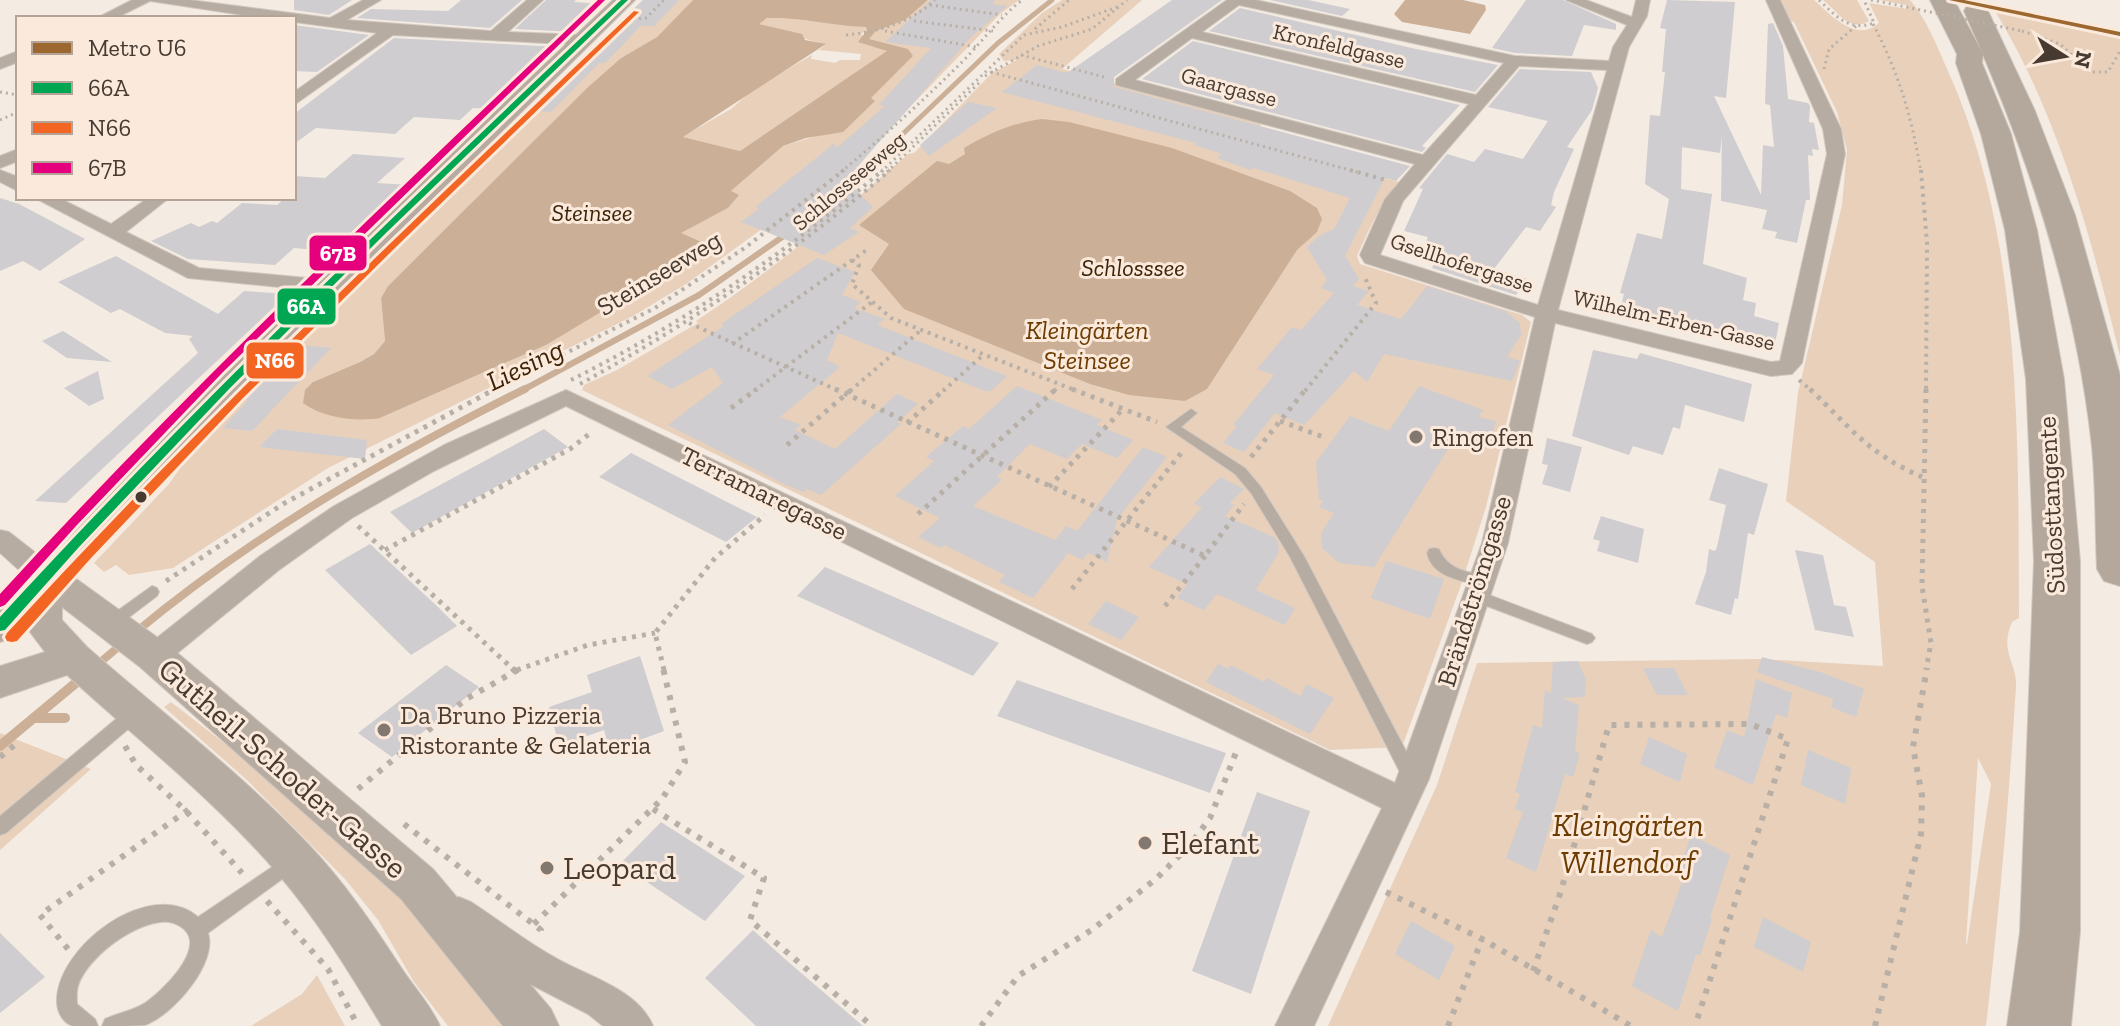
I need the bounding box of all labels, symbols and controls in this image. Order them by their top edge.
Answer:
legend [16,16,296,200]
north arrow [2024,16,2104,96]
street label: Kronfeldgasse [1270,18,1408,74]
text: Metro U6 [88,33,187,62]
text: N [2068,49,2098,71]
street label: Gaargasse [1178,61,1280,113]
text: 66A [88,73,129,102]
text: N66 [88,113,131,142]
street label: Schlossseeweg [787,126,911,236]
text: 67B [88,153,127,182]
water label: Steinsee [552,198,632,227]
street label: Steinseeweg [591,223,727,323]
street label: Gsellhofergasse [1387,227,1537,299]
line badge: 67B [308,234,368,272]
text: 67B [320,240,356,267]
water label: Schlosssee [1081,253,1185,282]
street label: Wilhelm-Erben-Gasse [1570,284,1778,356]
line badge: 66A [276,287,337,326]
text: 66A [287,293,326,320]
park label: Kleingärten Steinsee [1025,314,1149,376]
water label: Liesing [481,332,570,398]
line badge: N66 [245,341,305,380]
text: N66 [255,347,295,374]
street label: Südosttangente [2030,416,2072,594]
place label: Ringofen [1432,421,1533,453]
marker: Ringofen [1407,428,1425,446]
street label: Terramaregasse [676,439,852,547]
unlabelled marker [133,489,149,505]
street label: Brändströmgasse [1430,492,1518,690]
street label: Gutheil-Schoder-Gasse [151,650,415,886]
place label: Da Bruno Pizzeria Ristorante & Gelateria [400,699,651,761]
marker: Da Bruno Pizzeria Ristorante & Gelateria [375,721,393,739]
park label: Kleingärten Willendorf [1552,806,1704,881]
place label: Elefant [1161,824,1259,862]
marker: Elefant [1136,834,1154,852]
place label: Leopard [563,849,676,887]
marker: Leopard [538,859,556,877]

